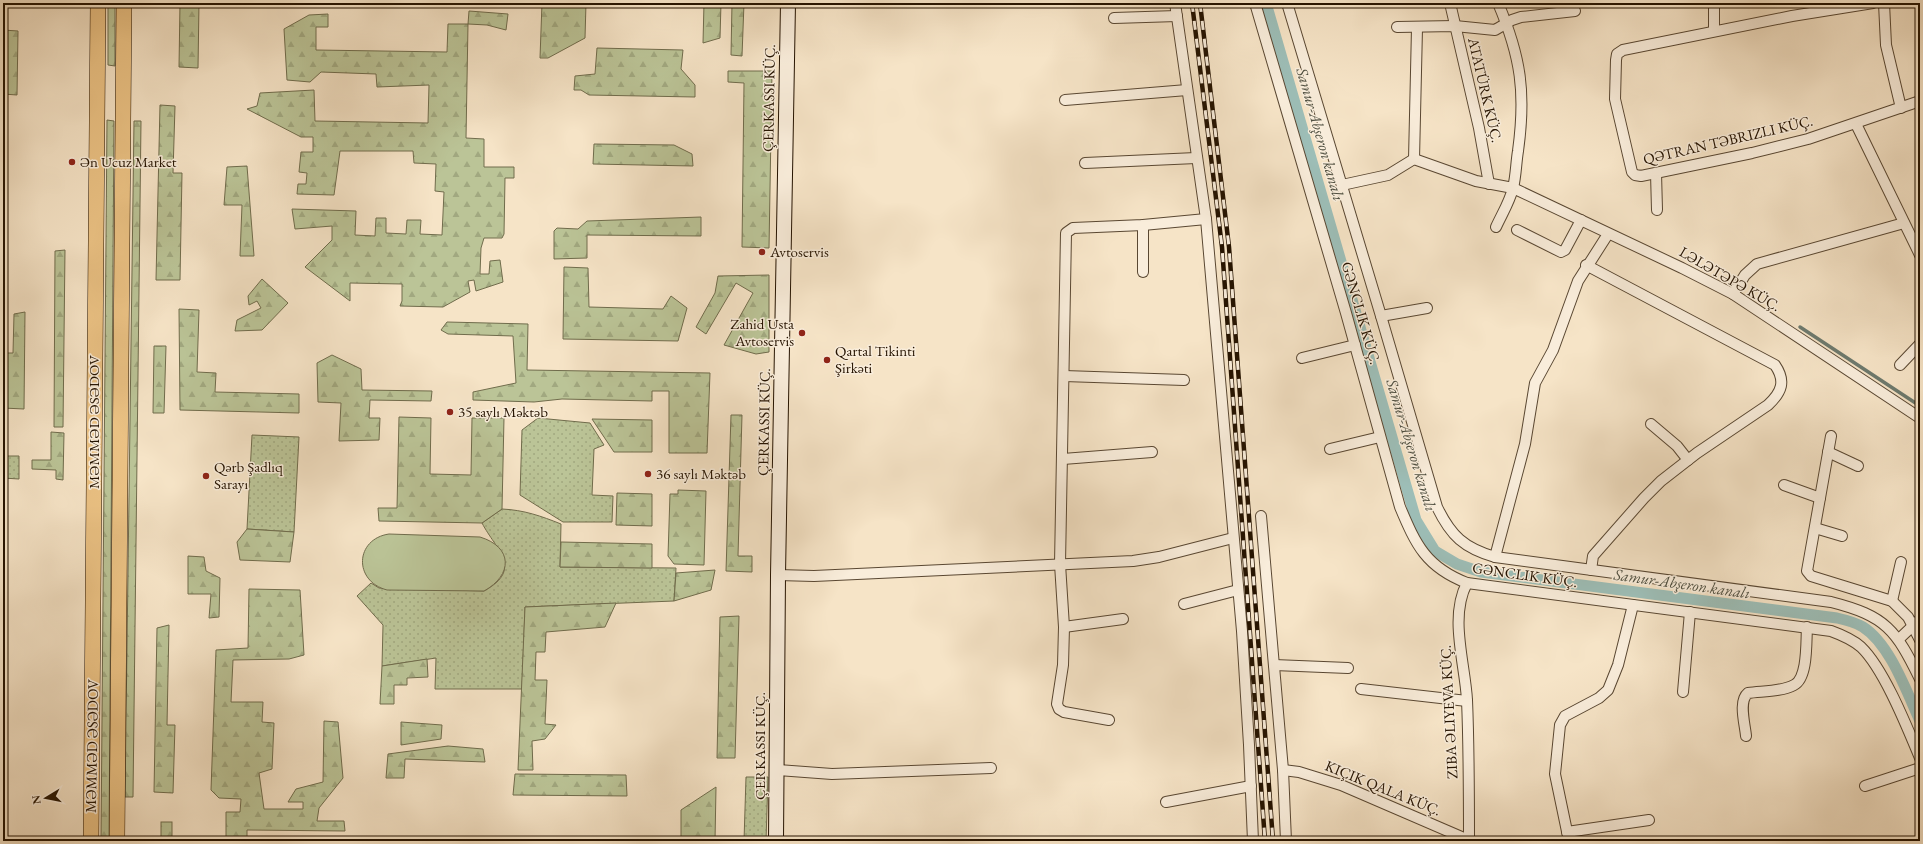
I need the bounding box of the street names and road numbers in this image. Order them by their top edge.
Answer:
street label: ATATÜRK KÜÇ. [1464,35,1507,144]
street label: ÇERKASSI KÜÇ. [758,44,779,152]
street label: QƏTRAN TƏBRIZLI KÜÇ. [1641,111,1815,168]
street label: LƏLƏTƏPƏ KÜÇ. [1676,242,1784,315]
street label: GƏNCLIK KÜÇ. [1338,259,1385,366]
street label: MƏMMƏD ƏSƏDOV [84,354,103,489]
street label: ÇERKASSI KÜÇ. [753,368,774,476]
street label: GƏNCLIK KÜÇ. [1471,558,1579,591]
street label: ZIBA ƏLIYEVA KÜÇ. [1436,645,1461,780]
street label: MƏMMƏD ƏSƏDOV [81,678,102,813]
street label: ÇERKASSI KÜÇ. [750,692,769,800]
street label: KIÇIK QALA KÜÇ. [1323,756,1444,819]

